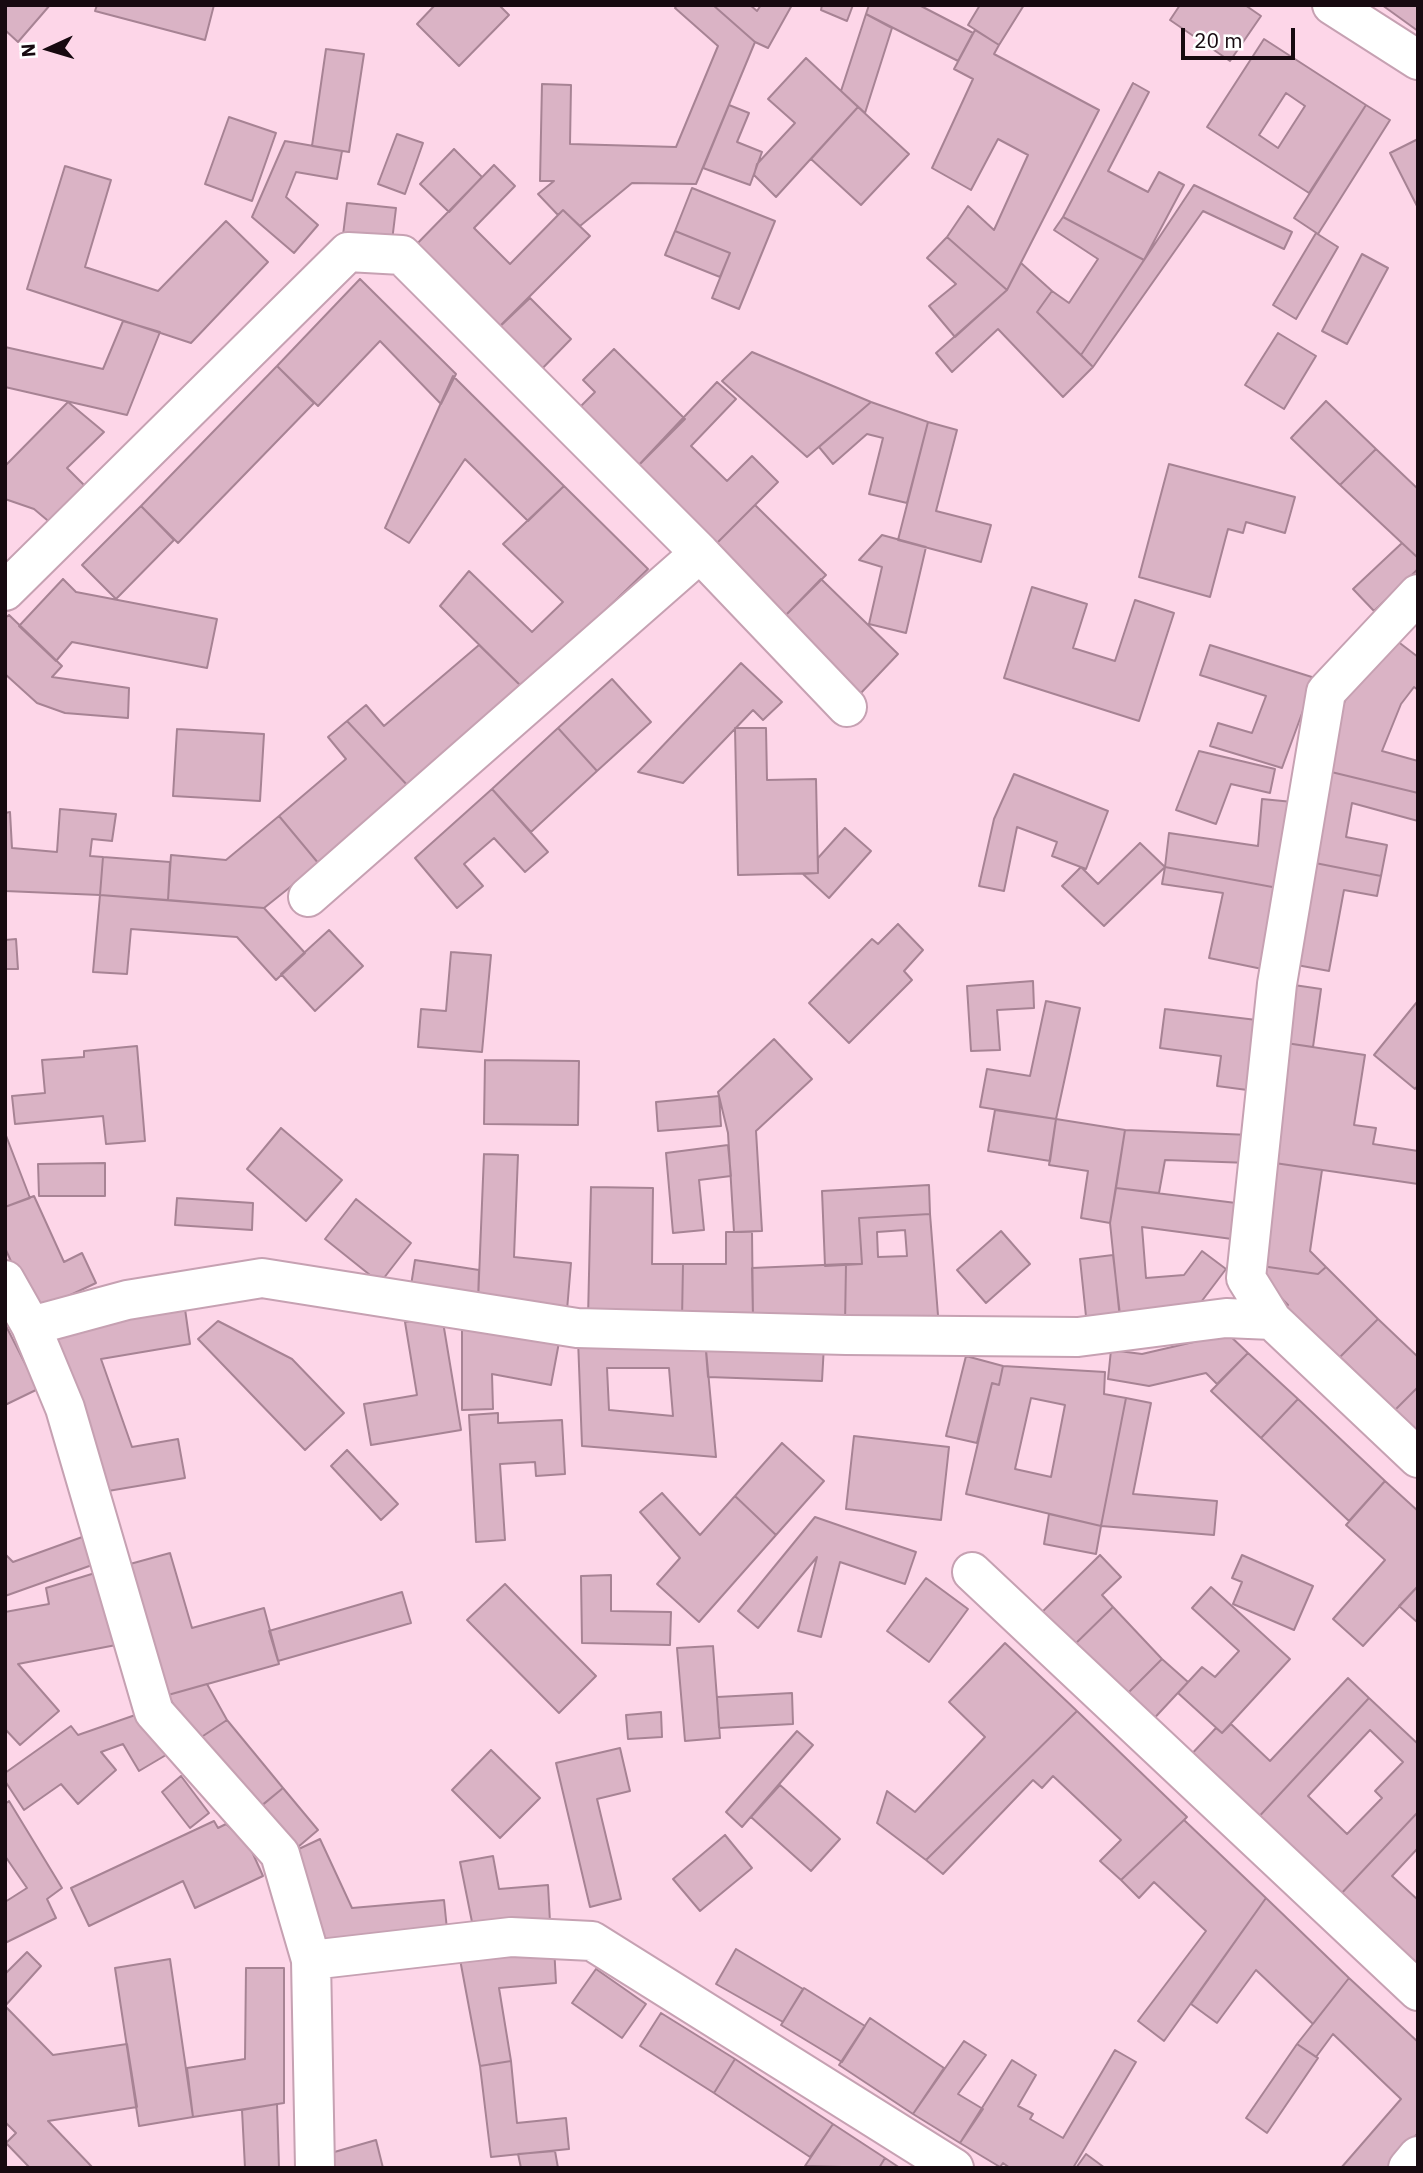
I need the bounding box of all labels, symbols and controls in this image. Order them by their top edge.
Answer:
north arrow [14,14,84,84]
scale bar [1185,14,1299,58]
text: 20 m [1194,26,1243,54]
text: N [16,43,41,58]

